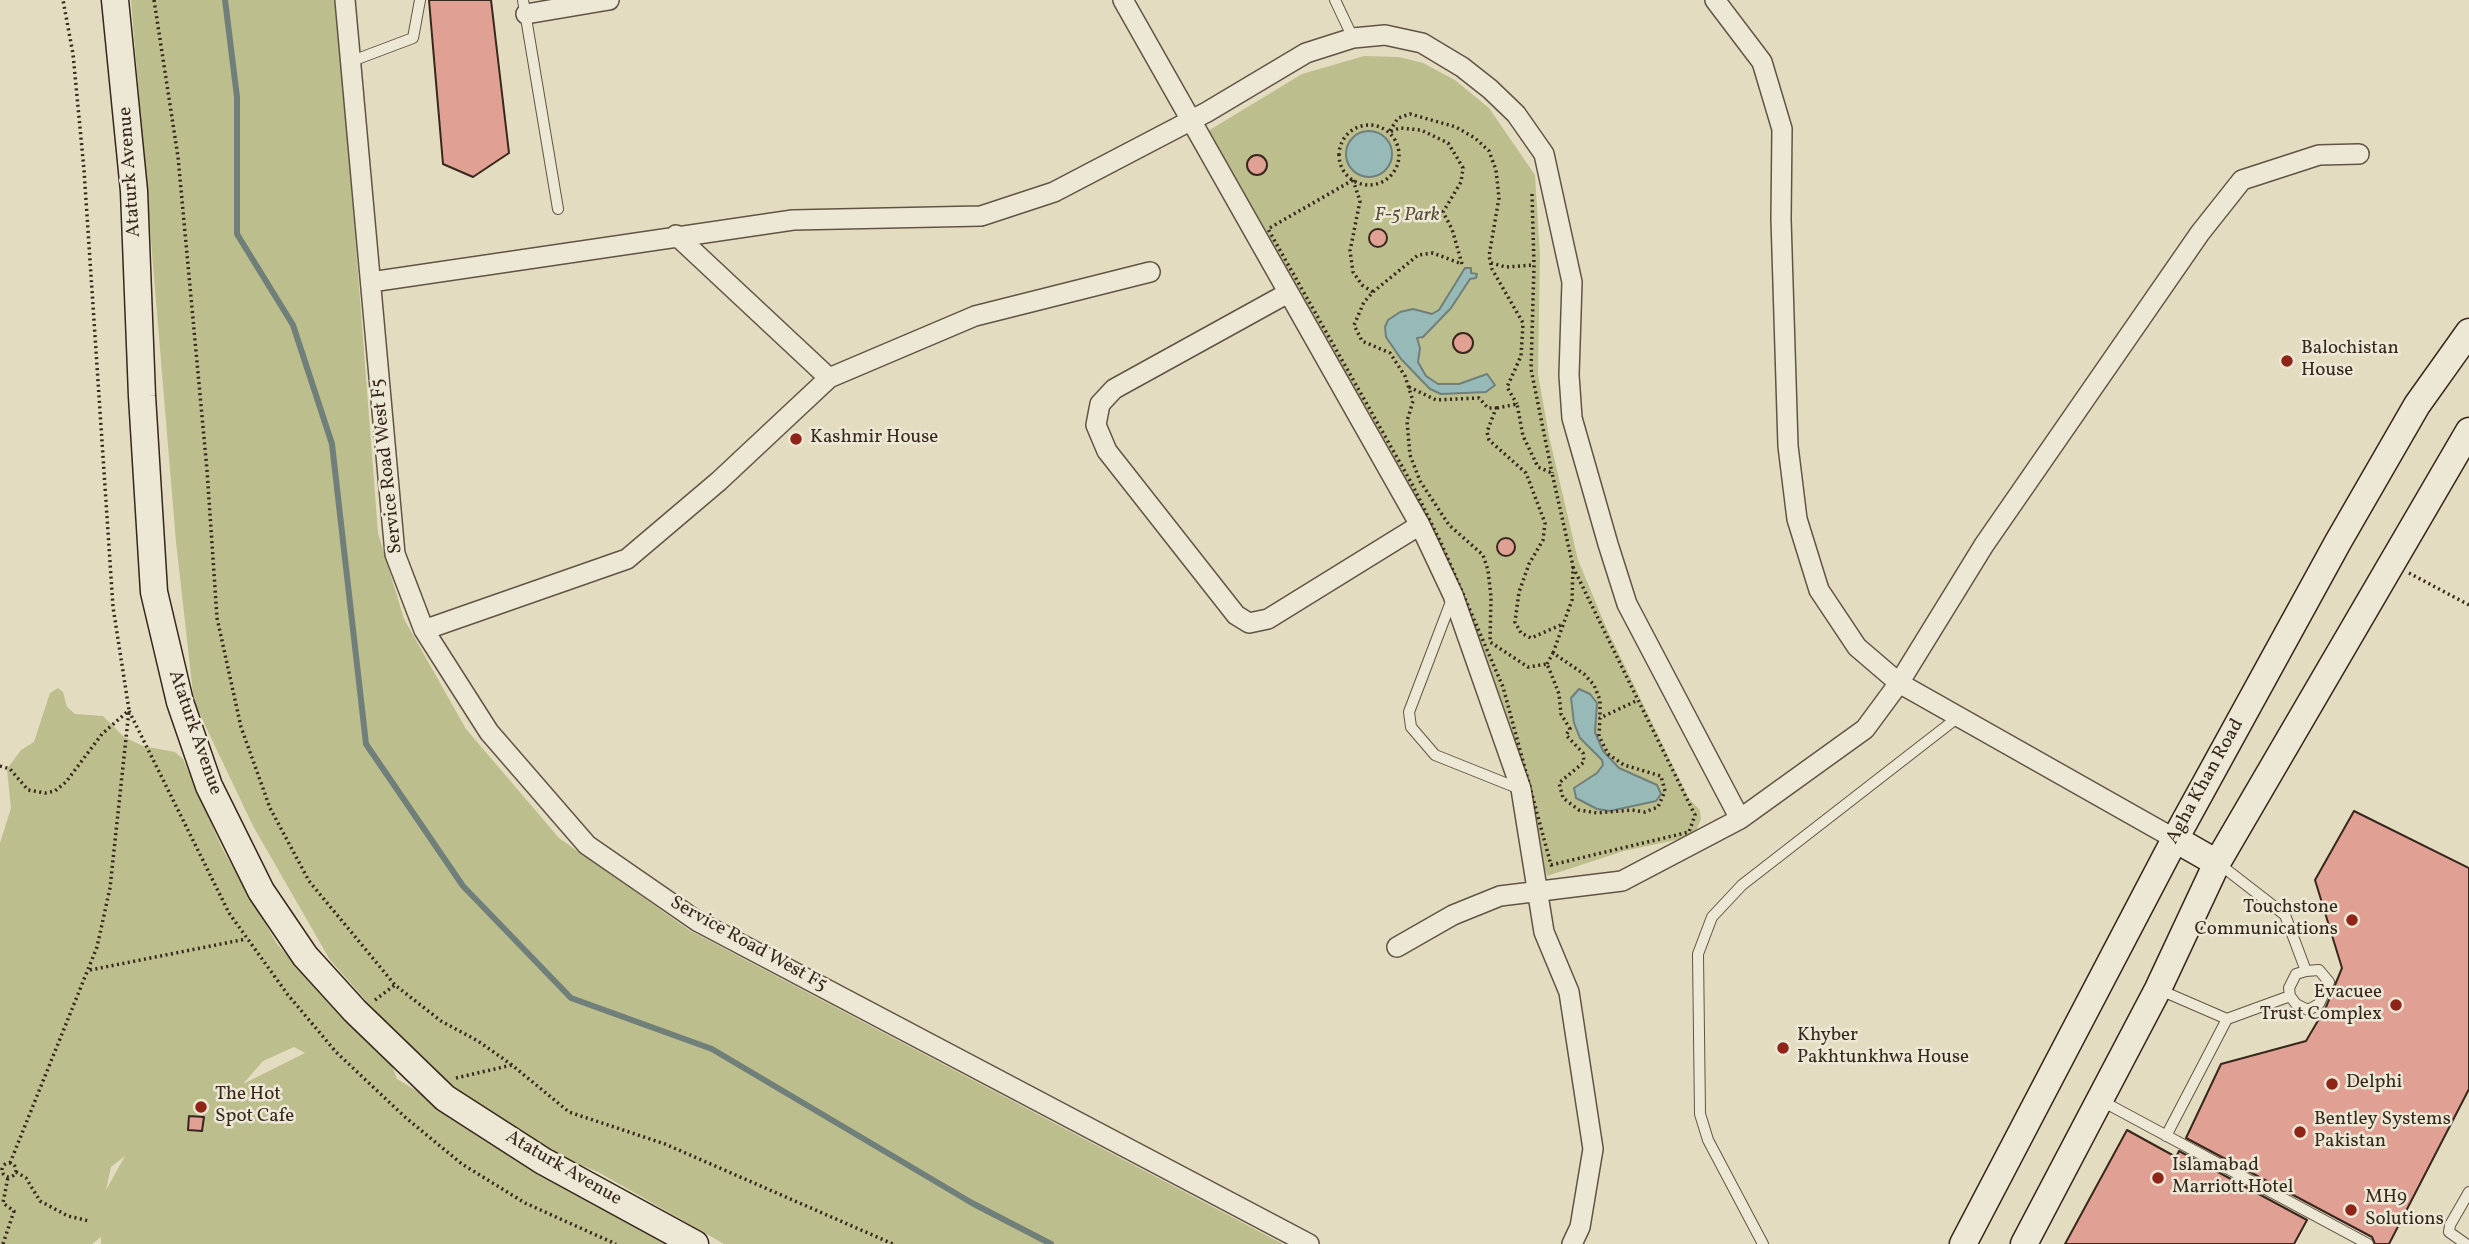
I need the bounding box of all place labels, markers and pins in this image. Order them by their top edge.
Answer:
place label: Balochistan House [2301,339,2399,383]
marker: Balochistan House [2279,353,2295,369]
place label: Kashmir House [810,428,938,450]
marker: Kashmir House [788,431,804,447]
place label: Touchstone Communications [2194,898,2338,942]
marker: Touchstone Communications [2344,912,2360,928]
place label: Evacuee Trust Complex [2260,983,2382,1027]
marker: Evacuee Trust Complex [2388,997,2404,1013]
place label: Khyber Pakhtunkhwa House [1797,1026,1969,1070]
marker: Khyber Pakhtunkhwa House [1775,1040,1791,1056]
place label: Delphi [2346,1073,2402,1095]
marker: Delphi [2324,1076,2340,1092]
place label: The Hot Spot Cafe [215,1085,294,1129]
marker: The Hot Spot Cafe [193,1099,209,1115]
place label: Bentley Systems Pakistan [2314,1110,2451,1154]
marker: Bentley Systems Pakistan [2292,1124,2308,1140]
place label: Islamabad Marriott Hotel [2172,1156,2293,1200]
marker: Islamabad Marriott Hotel [2150,1170,2166,1186]
place label: MH9 Solutions [2365,1188,2444,1232]
marker: MH9 Solutions [2343,1202,2359,1218]

